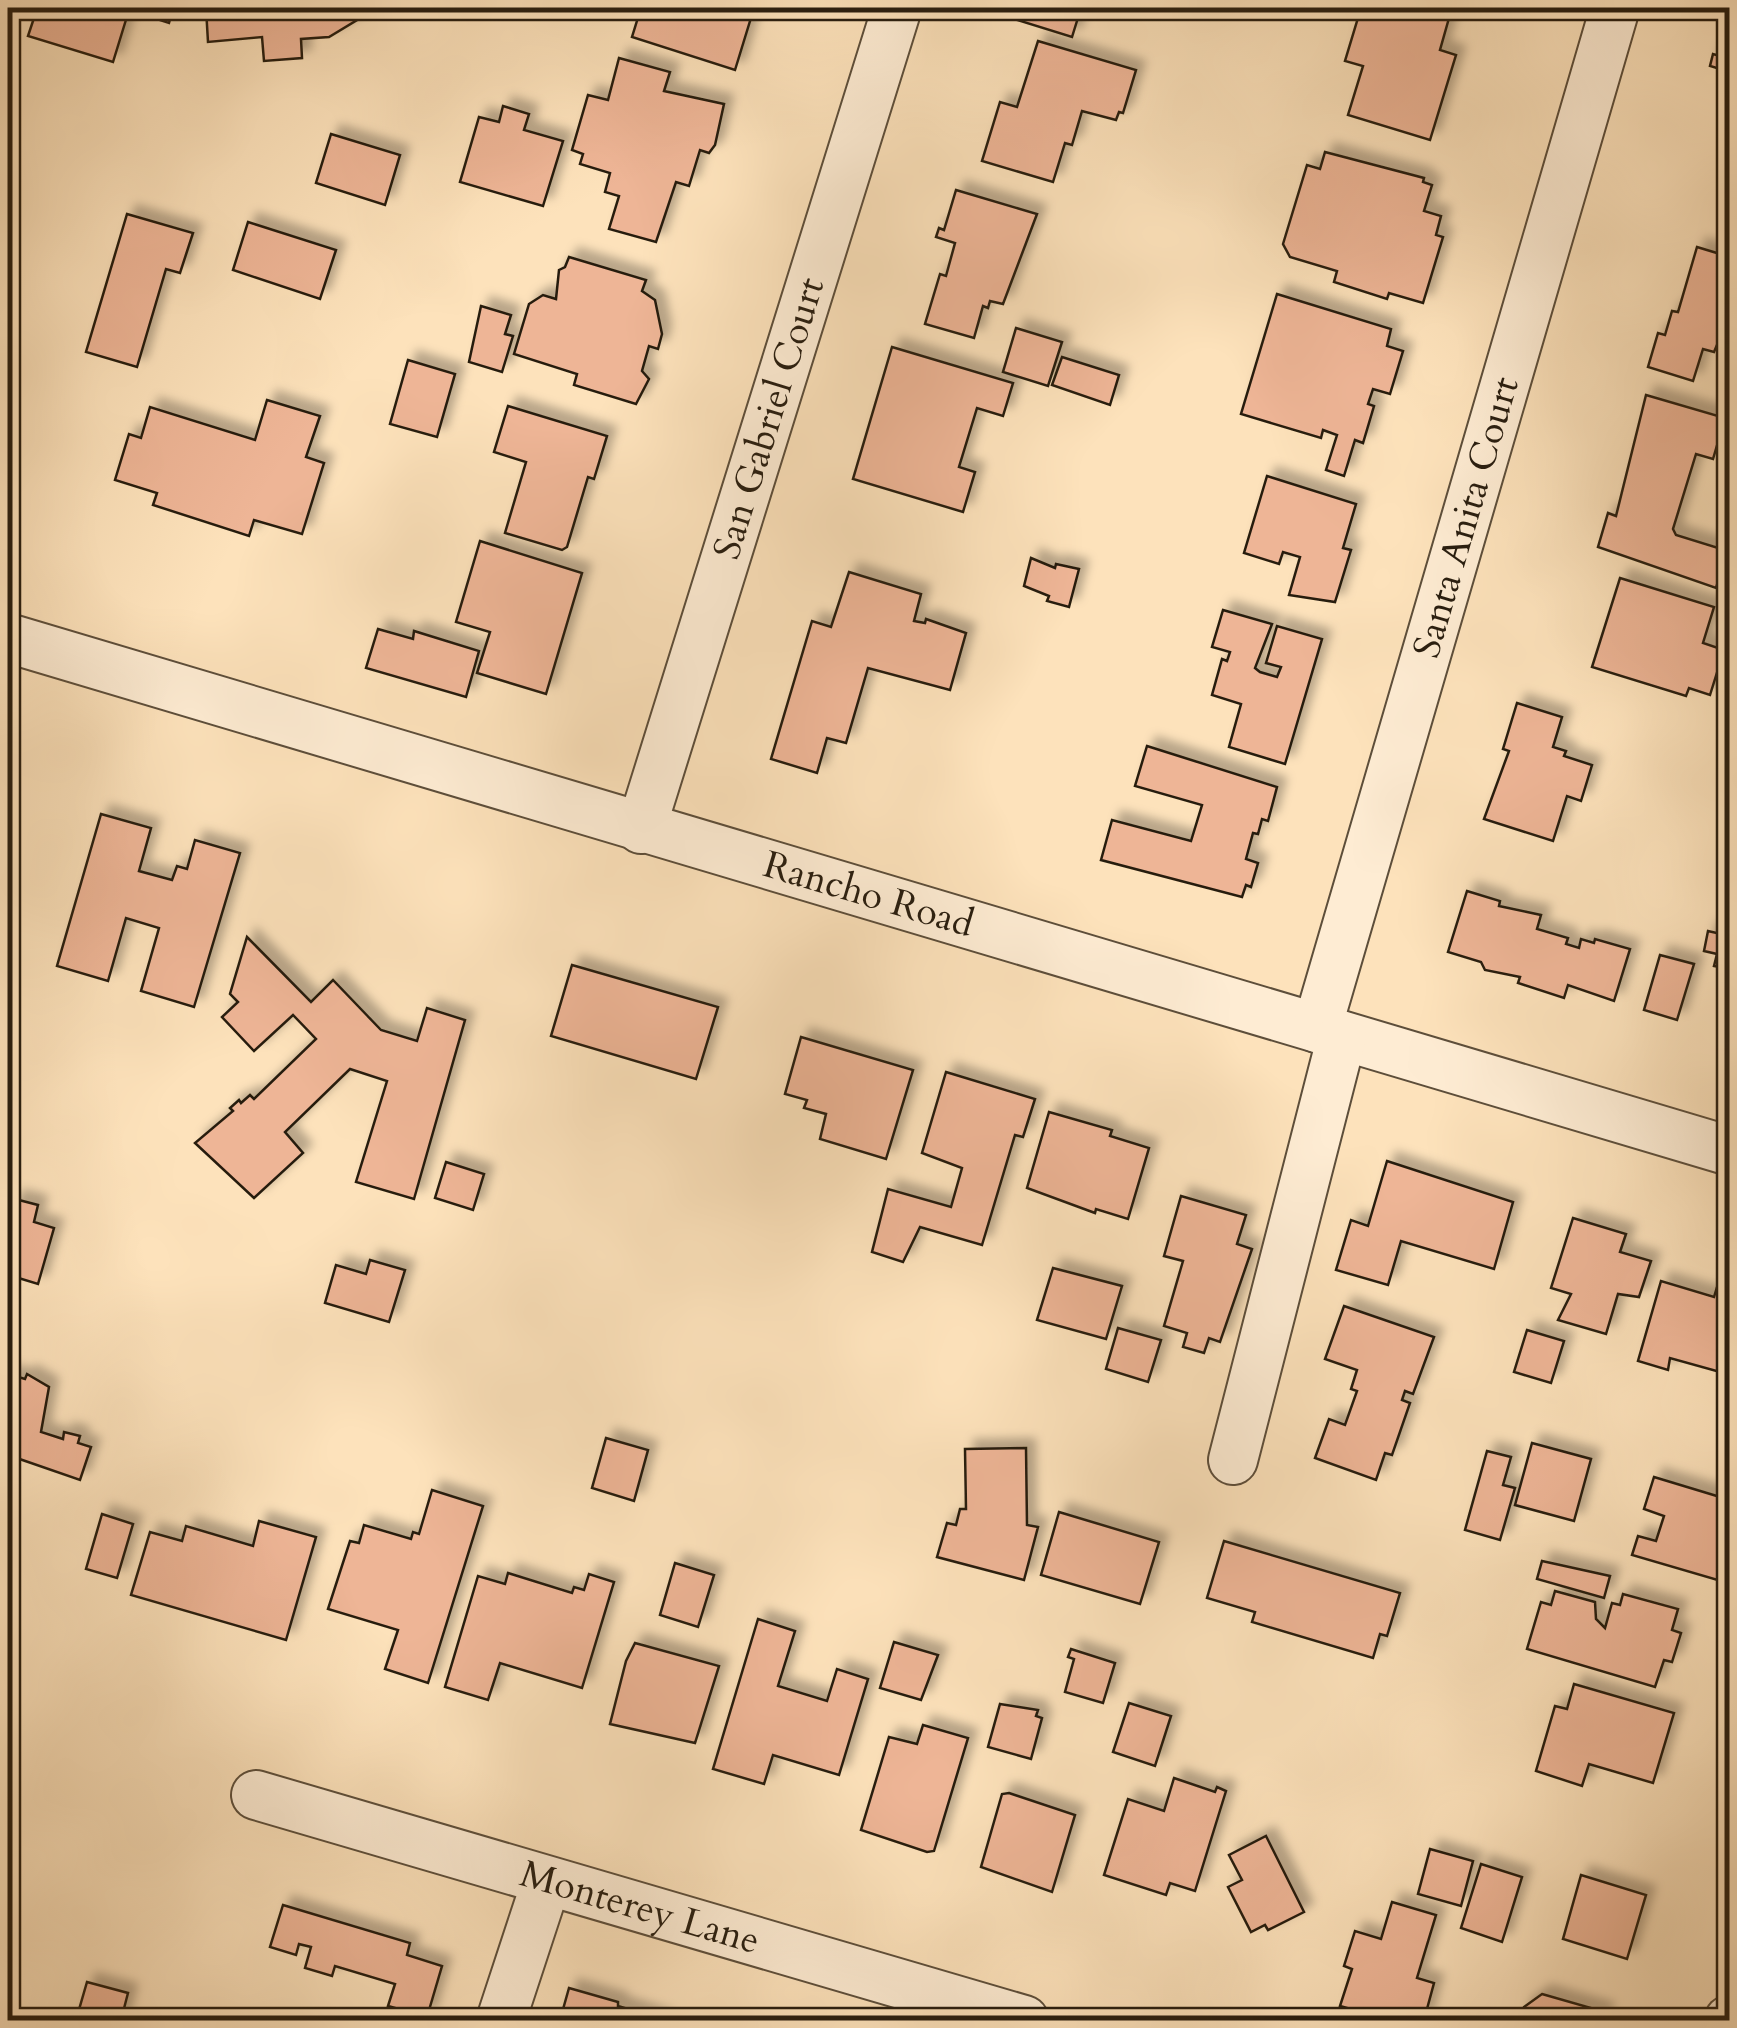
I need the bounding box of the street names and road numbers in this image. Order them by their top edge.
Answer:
street label: San Gabriel Court [701,271,837,566]
street label: Santa Anita Court [1401,371,1532,664]
street label: Rancho Road [757,839,980,950]
street label: Monterey Lane [514,1848,766,1967]

